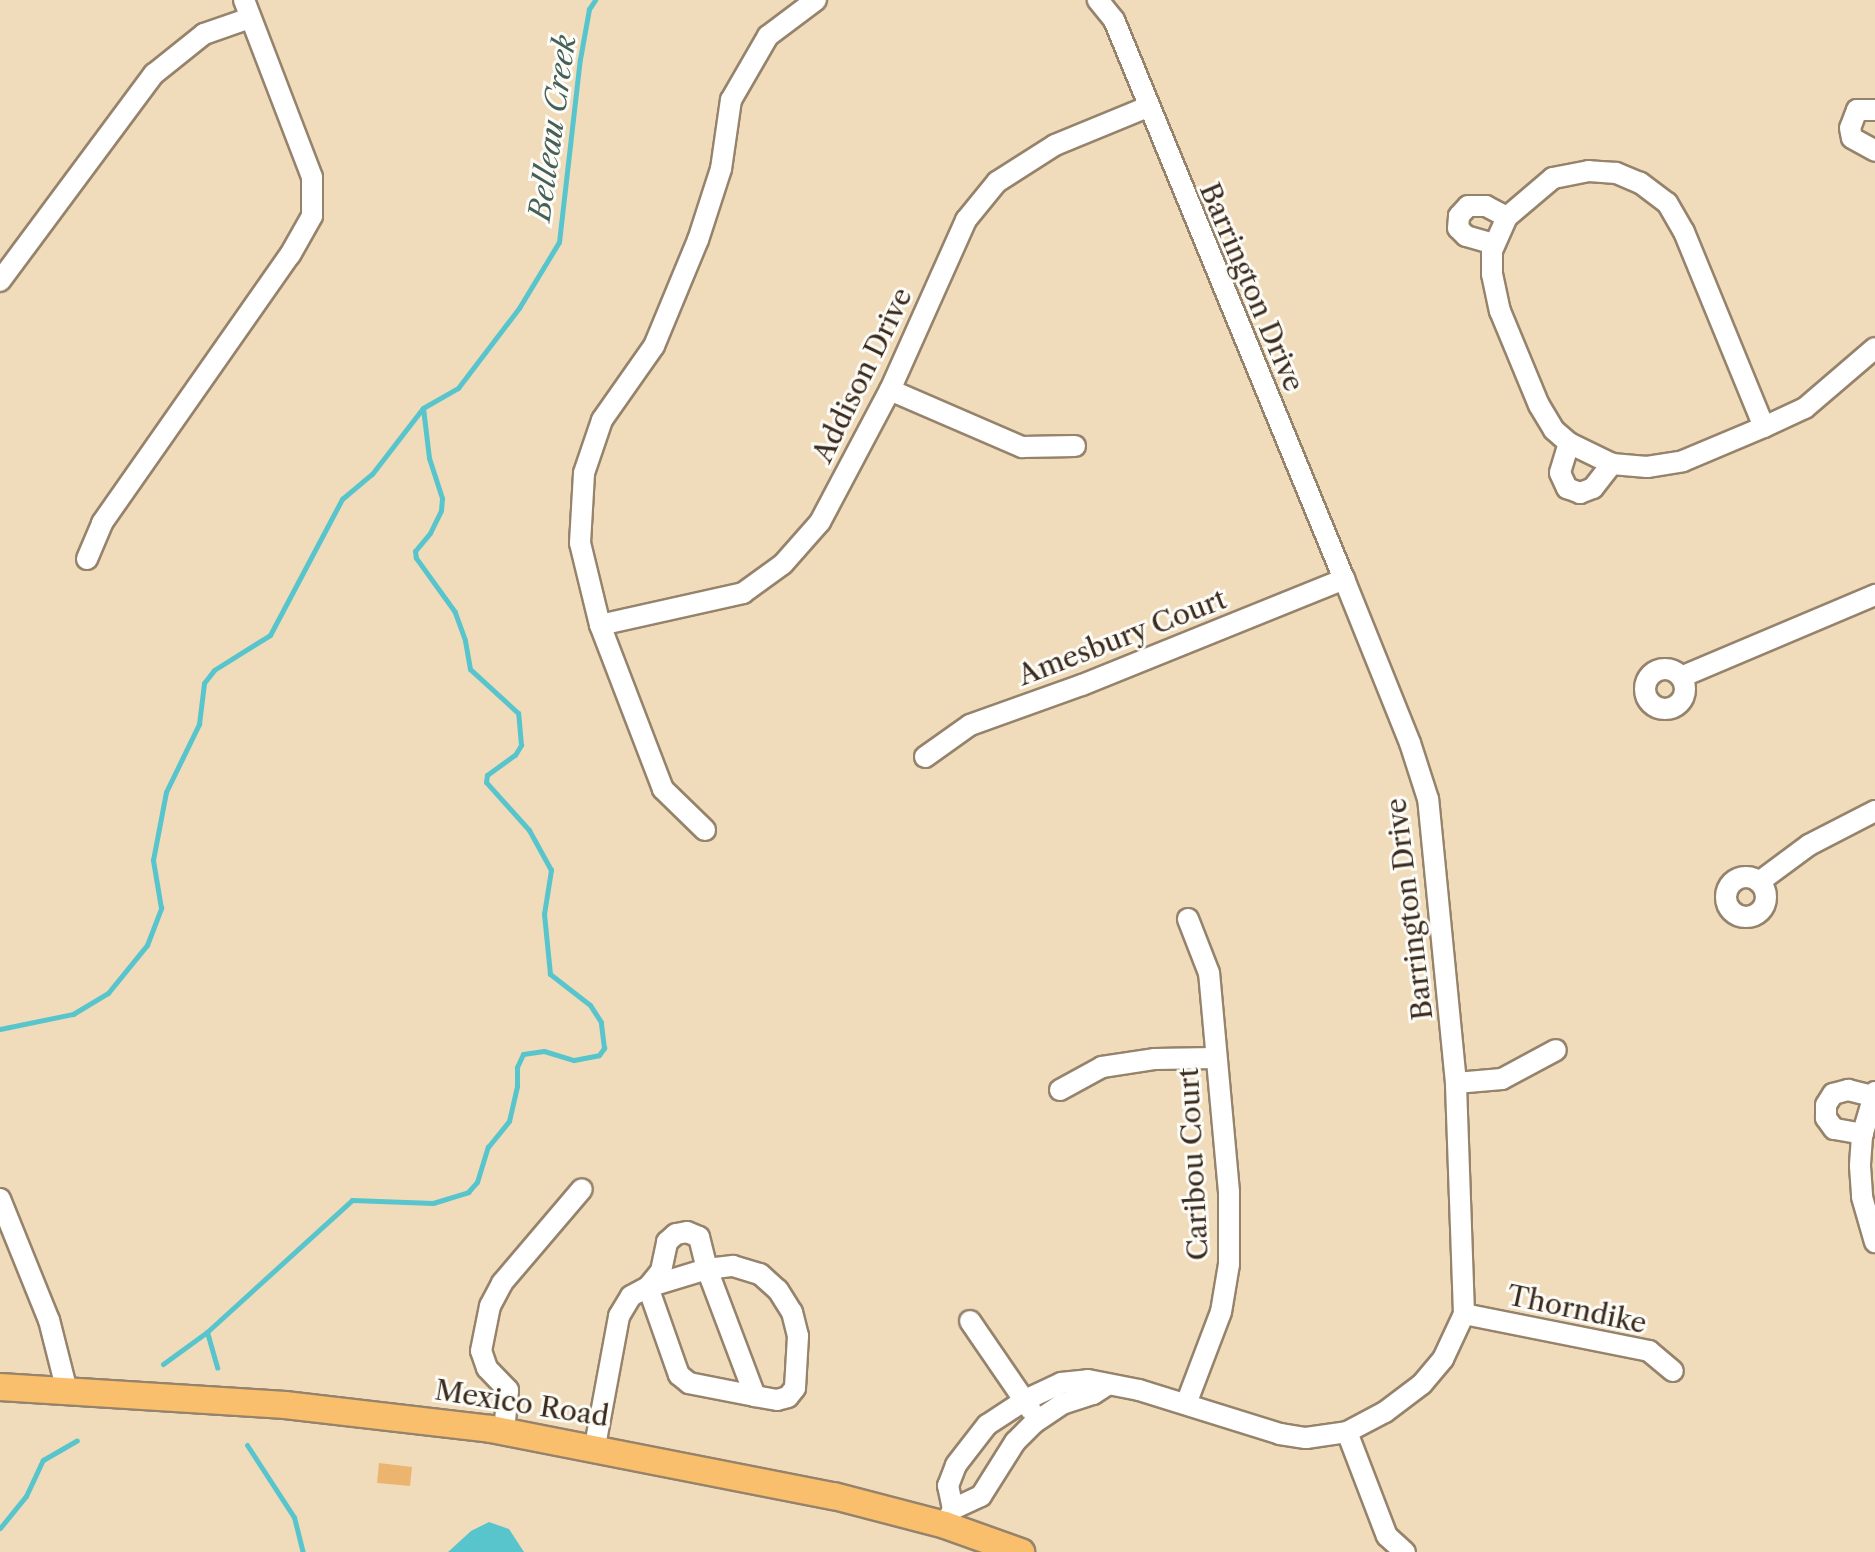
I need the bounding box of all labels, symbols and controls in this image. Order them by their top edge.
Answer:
water label: Belleau Creek [522,33,584,223]
street label: Barrington Drive [1193,178,1311,396]
street label: Addison Drive [805,282,919,468]
street label: Amesbury Court [1013,582,1231,692]
street label: Barrington Drive [1379,796,1439,1022]
street label: Caribou Court [1171,1067,1215,1261]
street label: Thorndike [1504,1278,1650,1340]
street label: Mexico Road [433,1373,611,1433]

